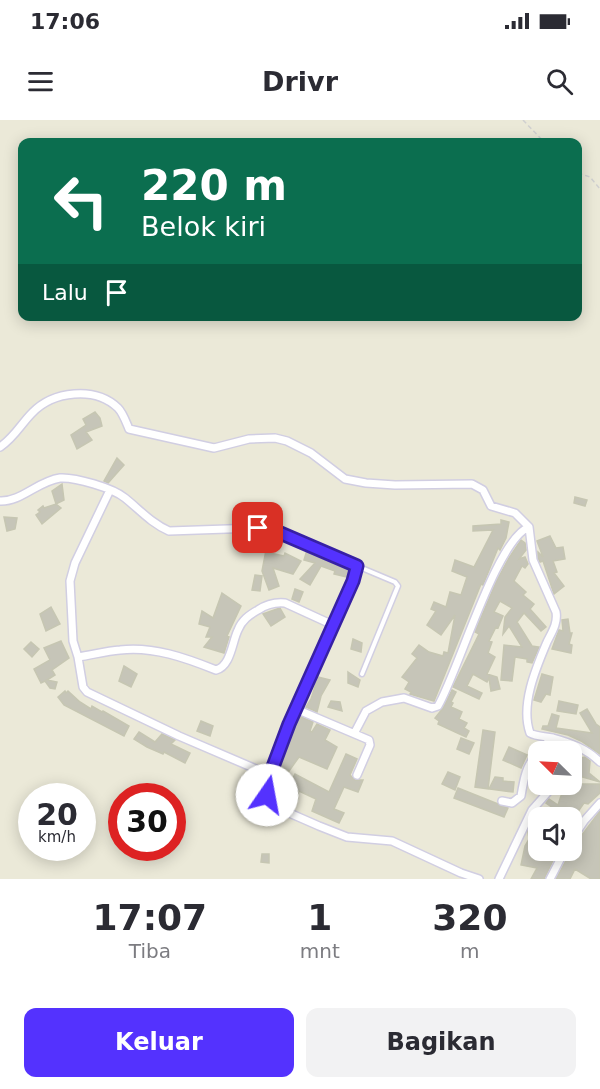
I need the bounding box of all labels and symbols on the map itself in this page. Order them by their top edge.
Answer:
pin [232,502,283,553]
north arrow [528,741,582,795]
position arrow [235,763,299,827]
speed limit sign: 30 [108,783,186,861]

